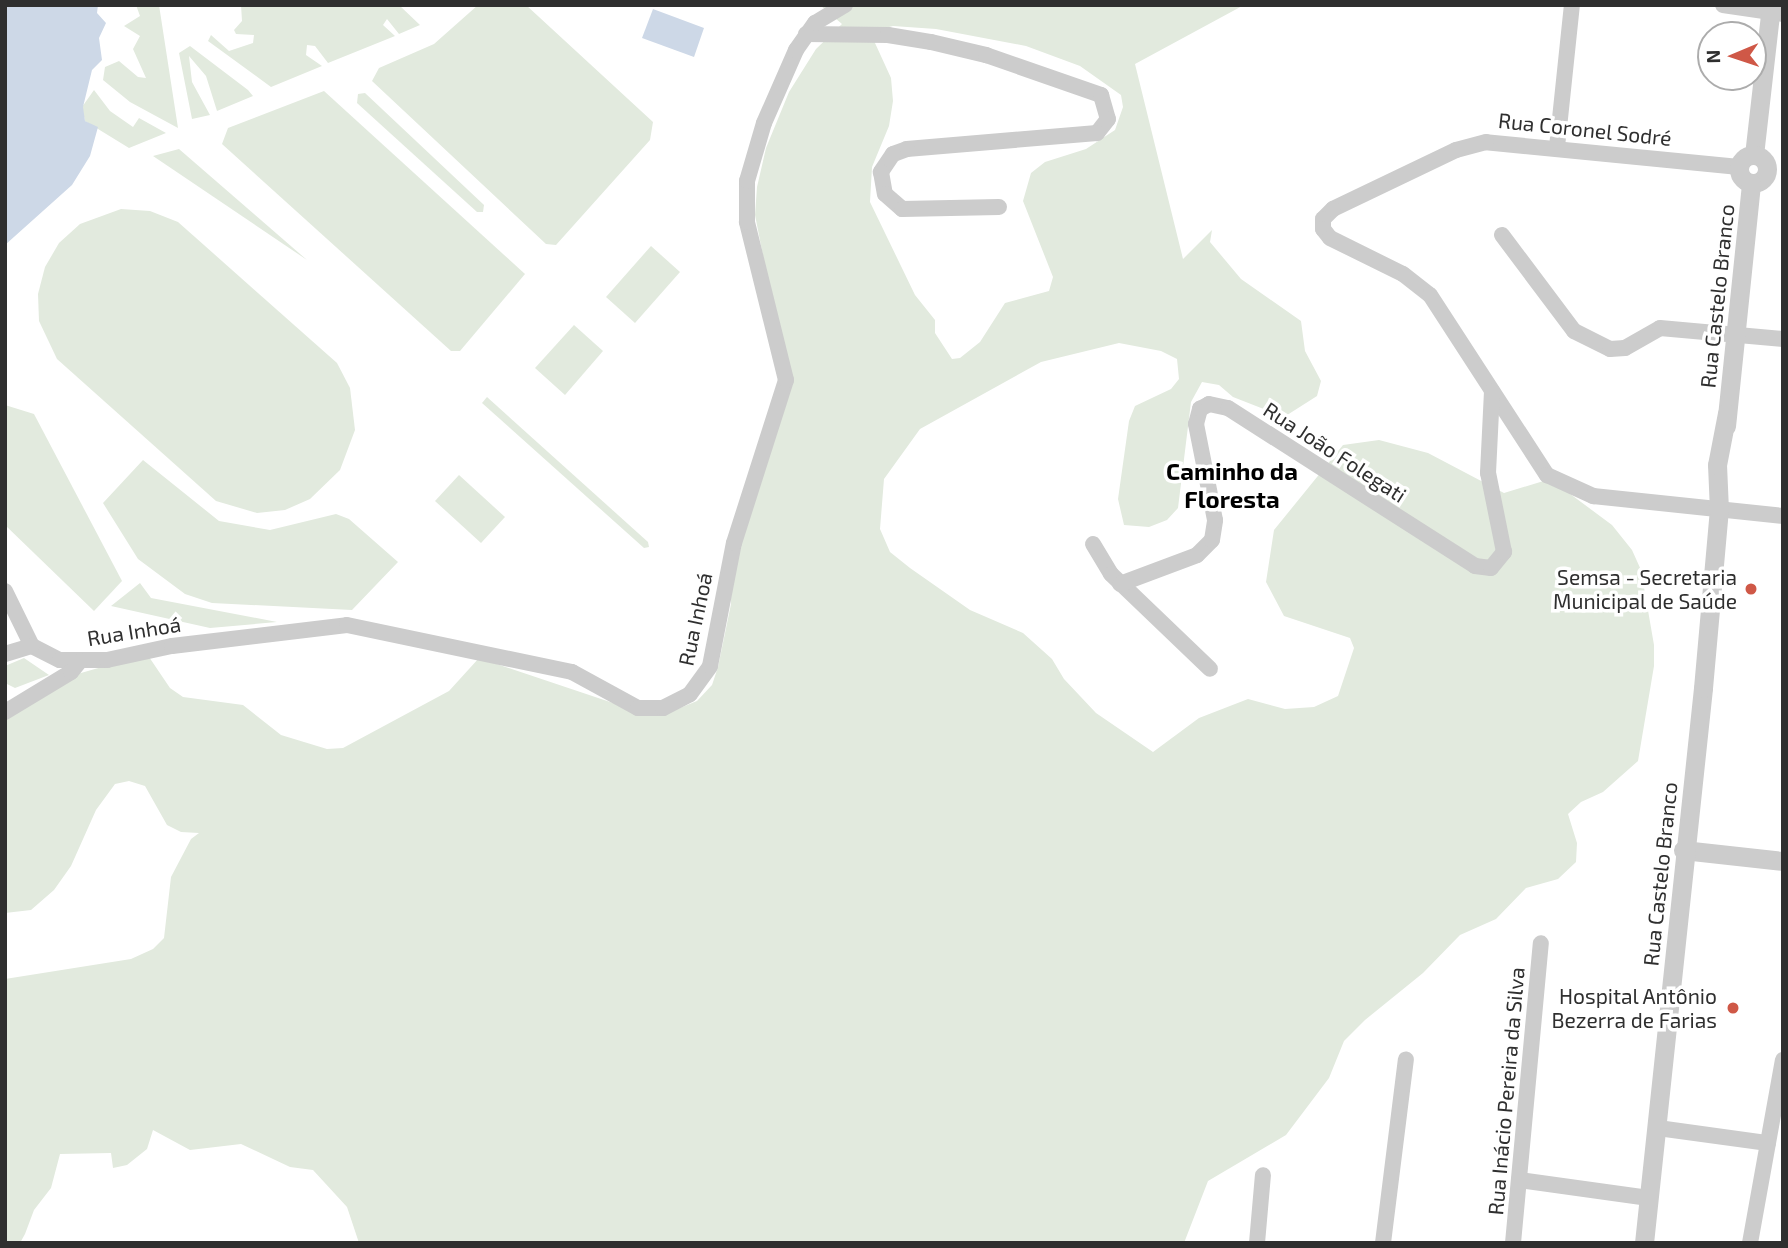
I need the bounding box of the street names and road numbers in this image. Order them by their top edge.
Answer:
street label: Rua Coronel Sodré [1497,107,1673,151]
street label: Rua Castelo Branco [1695,203,1739,389]
street label: Rua João Folegati [1259,396,1411,508]
street label: Rua Inhoá [673,570,717,668]
street label: Rua Inhoá [85,611,183,651]
street label: Rua Castelo Branco [1638,781,1682,967]
street label: Rua Inácio Pereira da Silva [1483,966,1529,1216]

